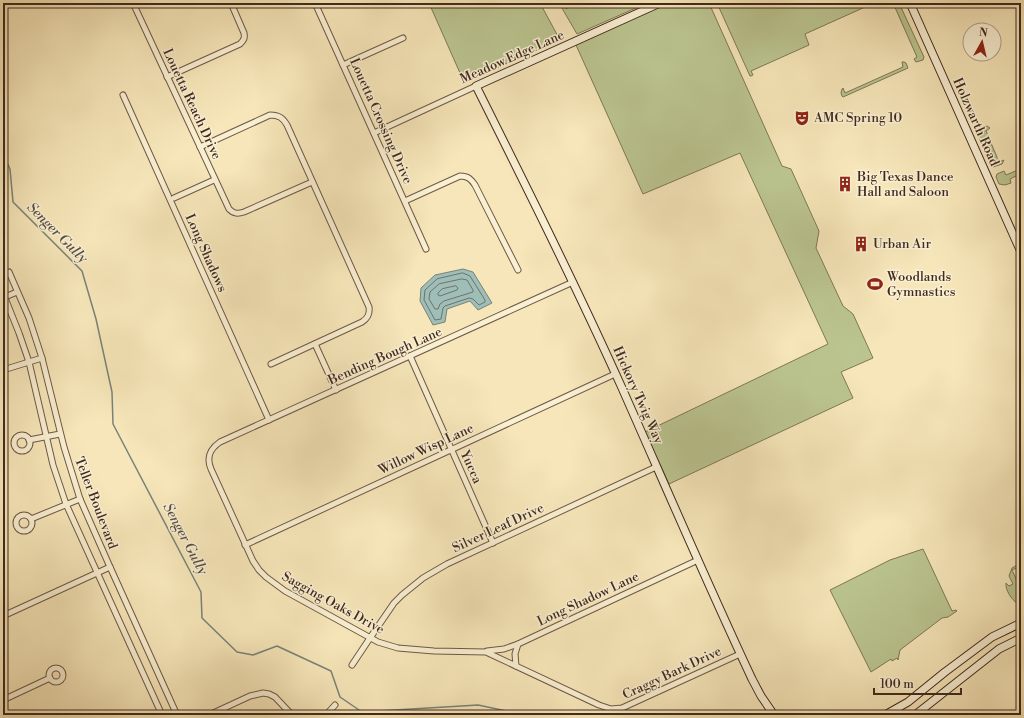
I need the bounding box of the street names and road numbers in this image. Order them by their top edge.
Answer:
street label: Meadow Edge Lane [457,27,567,87]
street label: Louetta Reach Drive [159,46,225,162]
street label: Louetta Crossing Drive [346,56,416,187]
street label: Holzwarth Road [949,75,1003,169]
street label: Long Shadows [182,211,231,295]
street label: Bending Bough Lane [325,324,445,389]
street label: Hickory Twig Way [609,344,667,447]
street label: Willow Wisp Lane [375,420,476,478]
street label: Yucca [456,447,486,487]
street label: Teller Boulevard [71,455,121,552]
street label: Silver Leaf Drive [450,500,547,556]
street label: Sagging Oaks Drive [279,568,387,638]
street label: Long Shadow Lane [535,568,642,630]
street label: Craggy Bark Drive [620,643,724,703]

